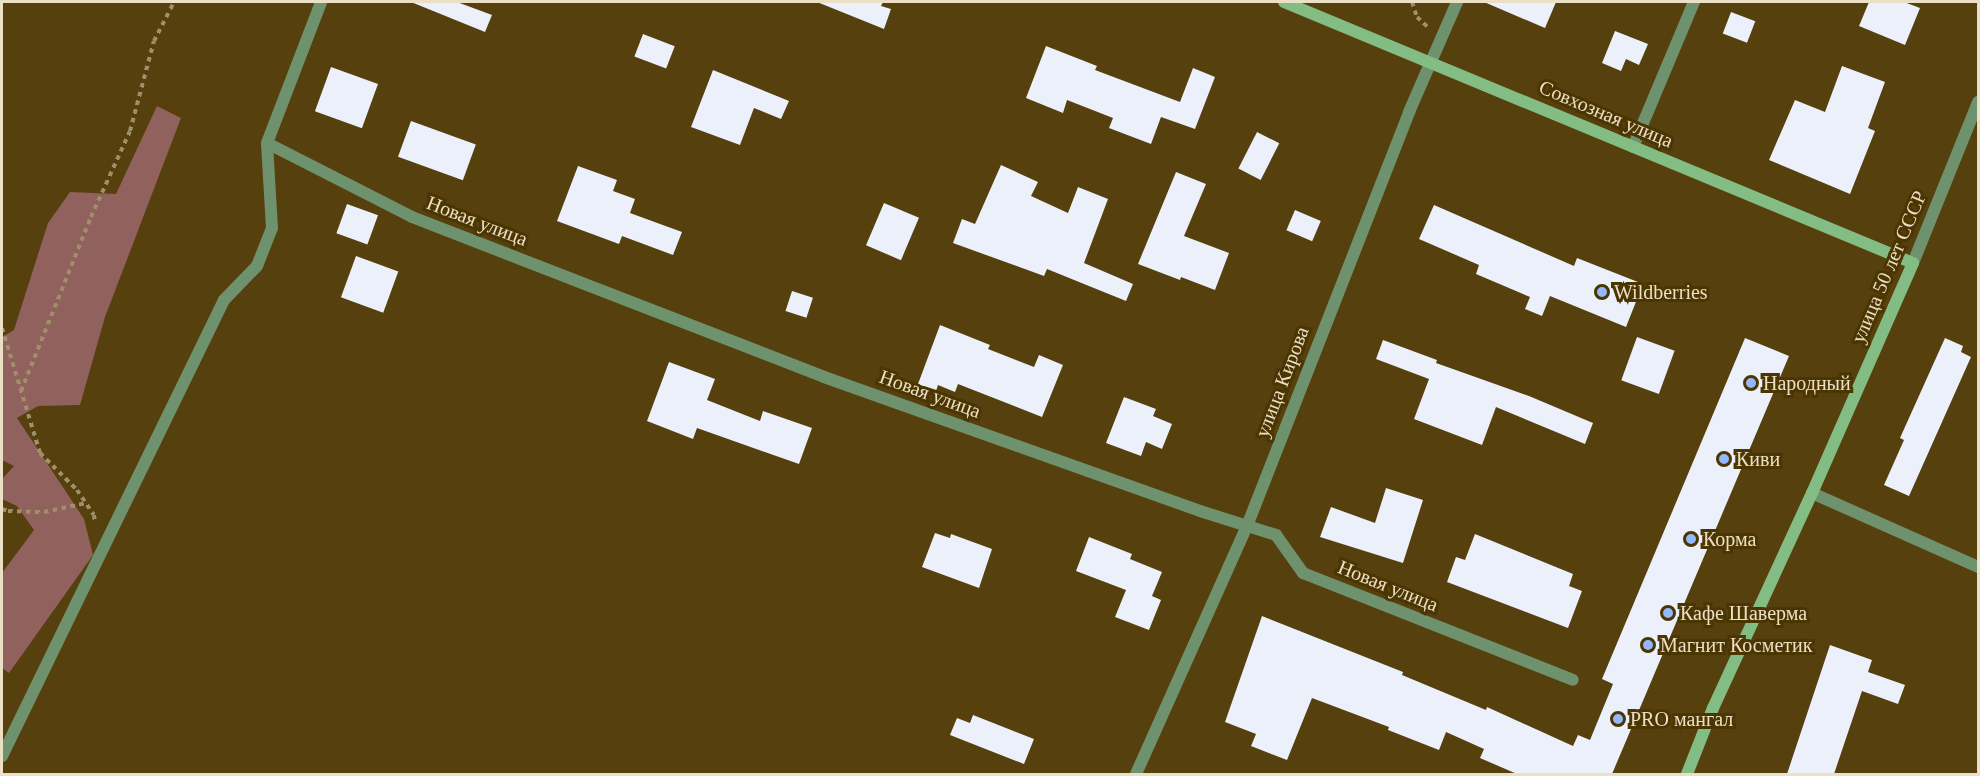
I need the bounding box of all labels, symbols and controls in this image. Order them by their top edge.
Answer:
street label: Совхозная улица [1535,75,1677,153]
street label: улица 50 лет СССР [1846,187,1932,347]
street label: Новая улица [423,191,531,251]
place label: Wildberries [1614,280,1708,304]
marker: Wildberries [1595,285,1609,299]
street label: улица Кирова [1250,323,1314,441]
street label: Новая улица [876,365,984,423]
place label: Народный [1763,371,1851,395]
marker: Народный [1744,376,1758,390]
place label: Киви [1736,447,1780,471]
marker: Киви [1717,452,1731,466]
place label: Корма [1703,527,1756,551]
marker: Корма [1684,532,1698,546]
street label: Новая улица [1334,555,1442,617]
place label: Кафе Шаверма [1680,601,1807,625]
marker: Кафе Шаверма [1661,606,1675,620]
place label: Магнит Косметик [1660,633,1812,657]
marker: Магнит Косметик [1641,638,1655,652]
place label: PRO мангал [1630,707,1733,731]
marker: PRO мангал [1611,712,1625,726]

